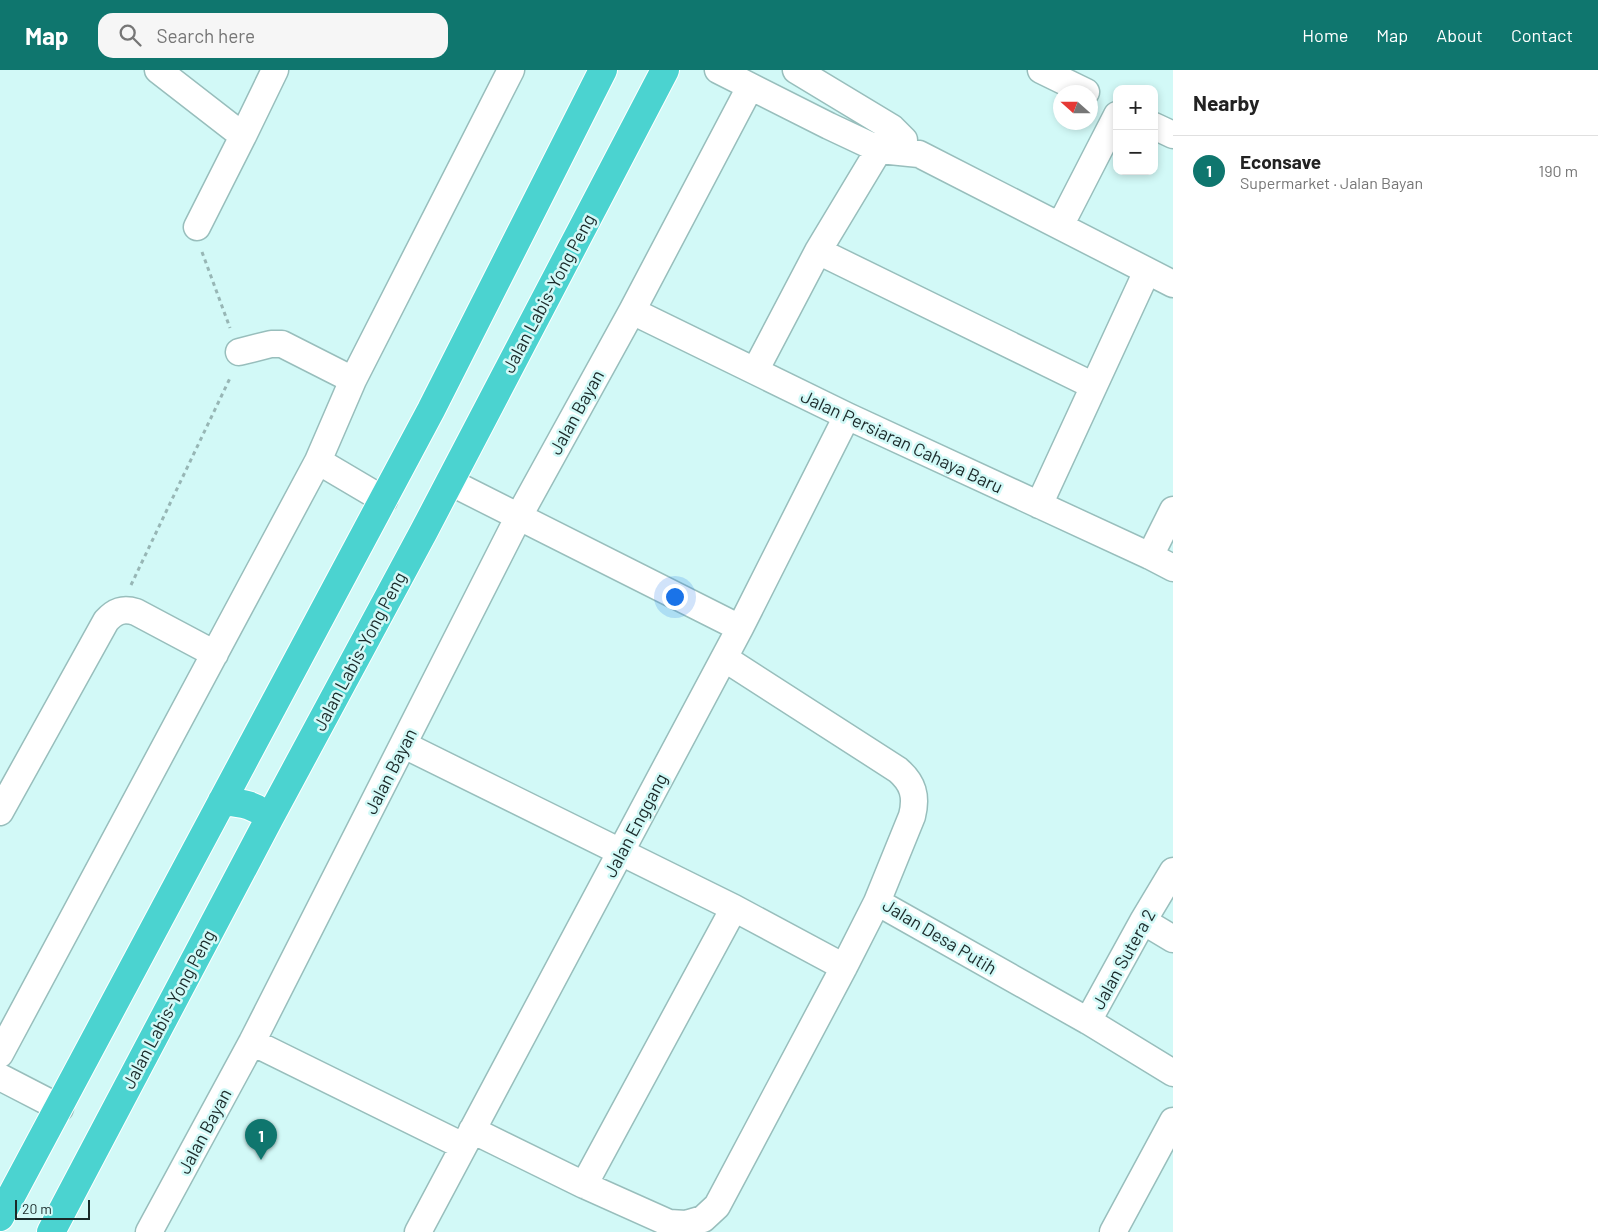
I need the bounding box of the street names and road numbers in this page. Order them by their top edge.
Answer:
street label: Jalan Labis-Yong Peng [497,210,599,376]
street label: Jalan Bayan [544,366,608,458]
street label: Jalan Persiaran Cahaya Baru [797,384,1007,498]
street label: Jalan Labis-Yong Peng [308,568,410,734]
street label: Jalan Bayan [359,724,421,818]
street label: Jalan Enggang [598,769,672,881]
street label: Jalan Desa Putih [879,893,1001,979]
street label: Jalan Sutera 2 [1086,905,1160,1013]
street label: Jalan Labis-Yong Peng [117,926,219,1092]
street label: Jalan Bayan [172,1085,236,1177]

